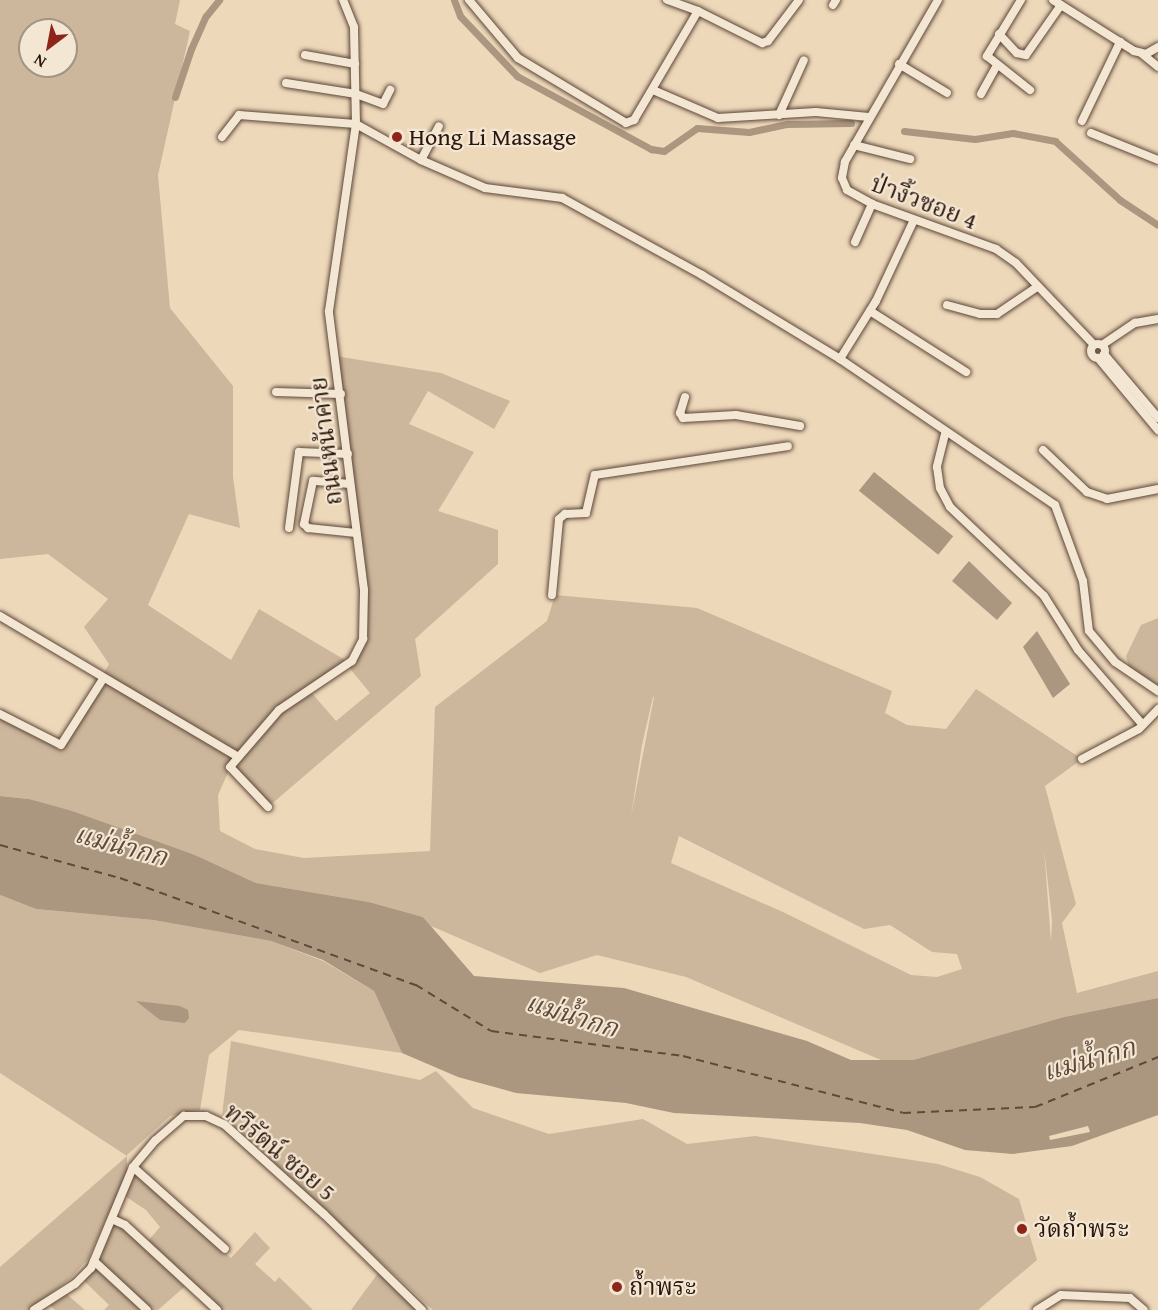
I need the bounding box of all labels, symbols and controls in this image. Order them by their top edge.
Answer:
north arrow [18,18,78,78]
text: N [29,49,50,75]
place label: Hong Li Massage [409,123,576,151]
marker: Hong Li Massage [390,130,404,144]
street label: ป่างิ้วซอย 4 [867,169,981,235]
street label: ถนนหน้าค่าย [304,375,348,507]
water label: แม่น้ำกก [71,818,171,872]
water label: แม่น้ำกก [522,986,622,1044]
water label: แม่น้ำกก [1039,1031,1139,1087]
street label: ทวีรัตน์ ซอย 5 [219,1097,341,1207]
place label: วัดถ้ำพระ [1034,1215,1129,1243]
marker: วัดถ้ำพระ [1015,1222,1029,1236]
place label: ถ้ำพระ [629,1273,696,1301]
marker: ถ้ำพระ [610,1280,624,1294]

